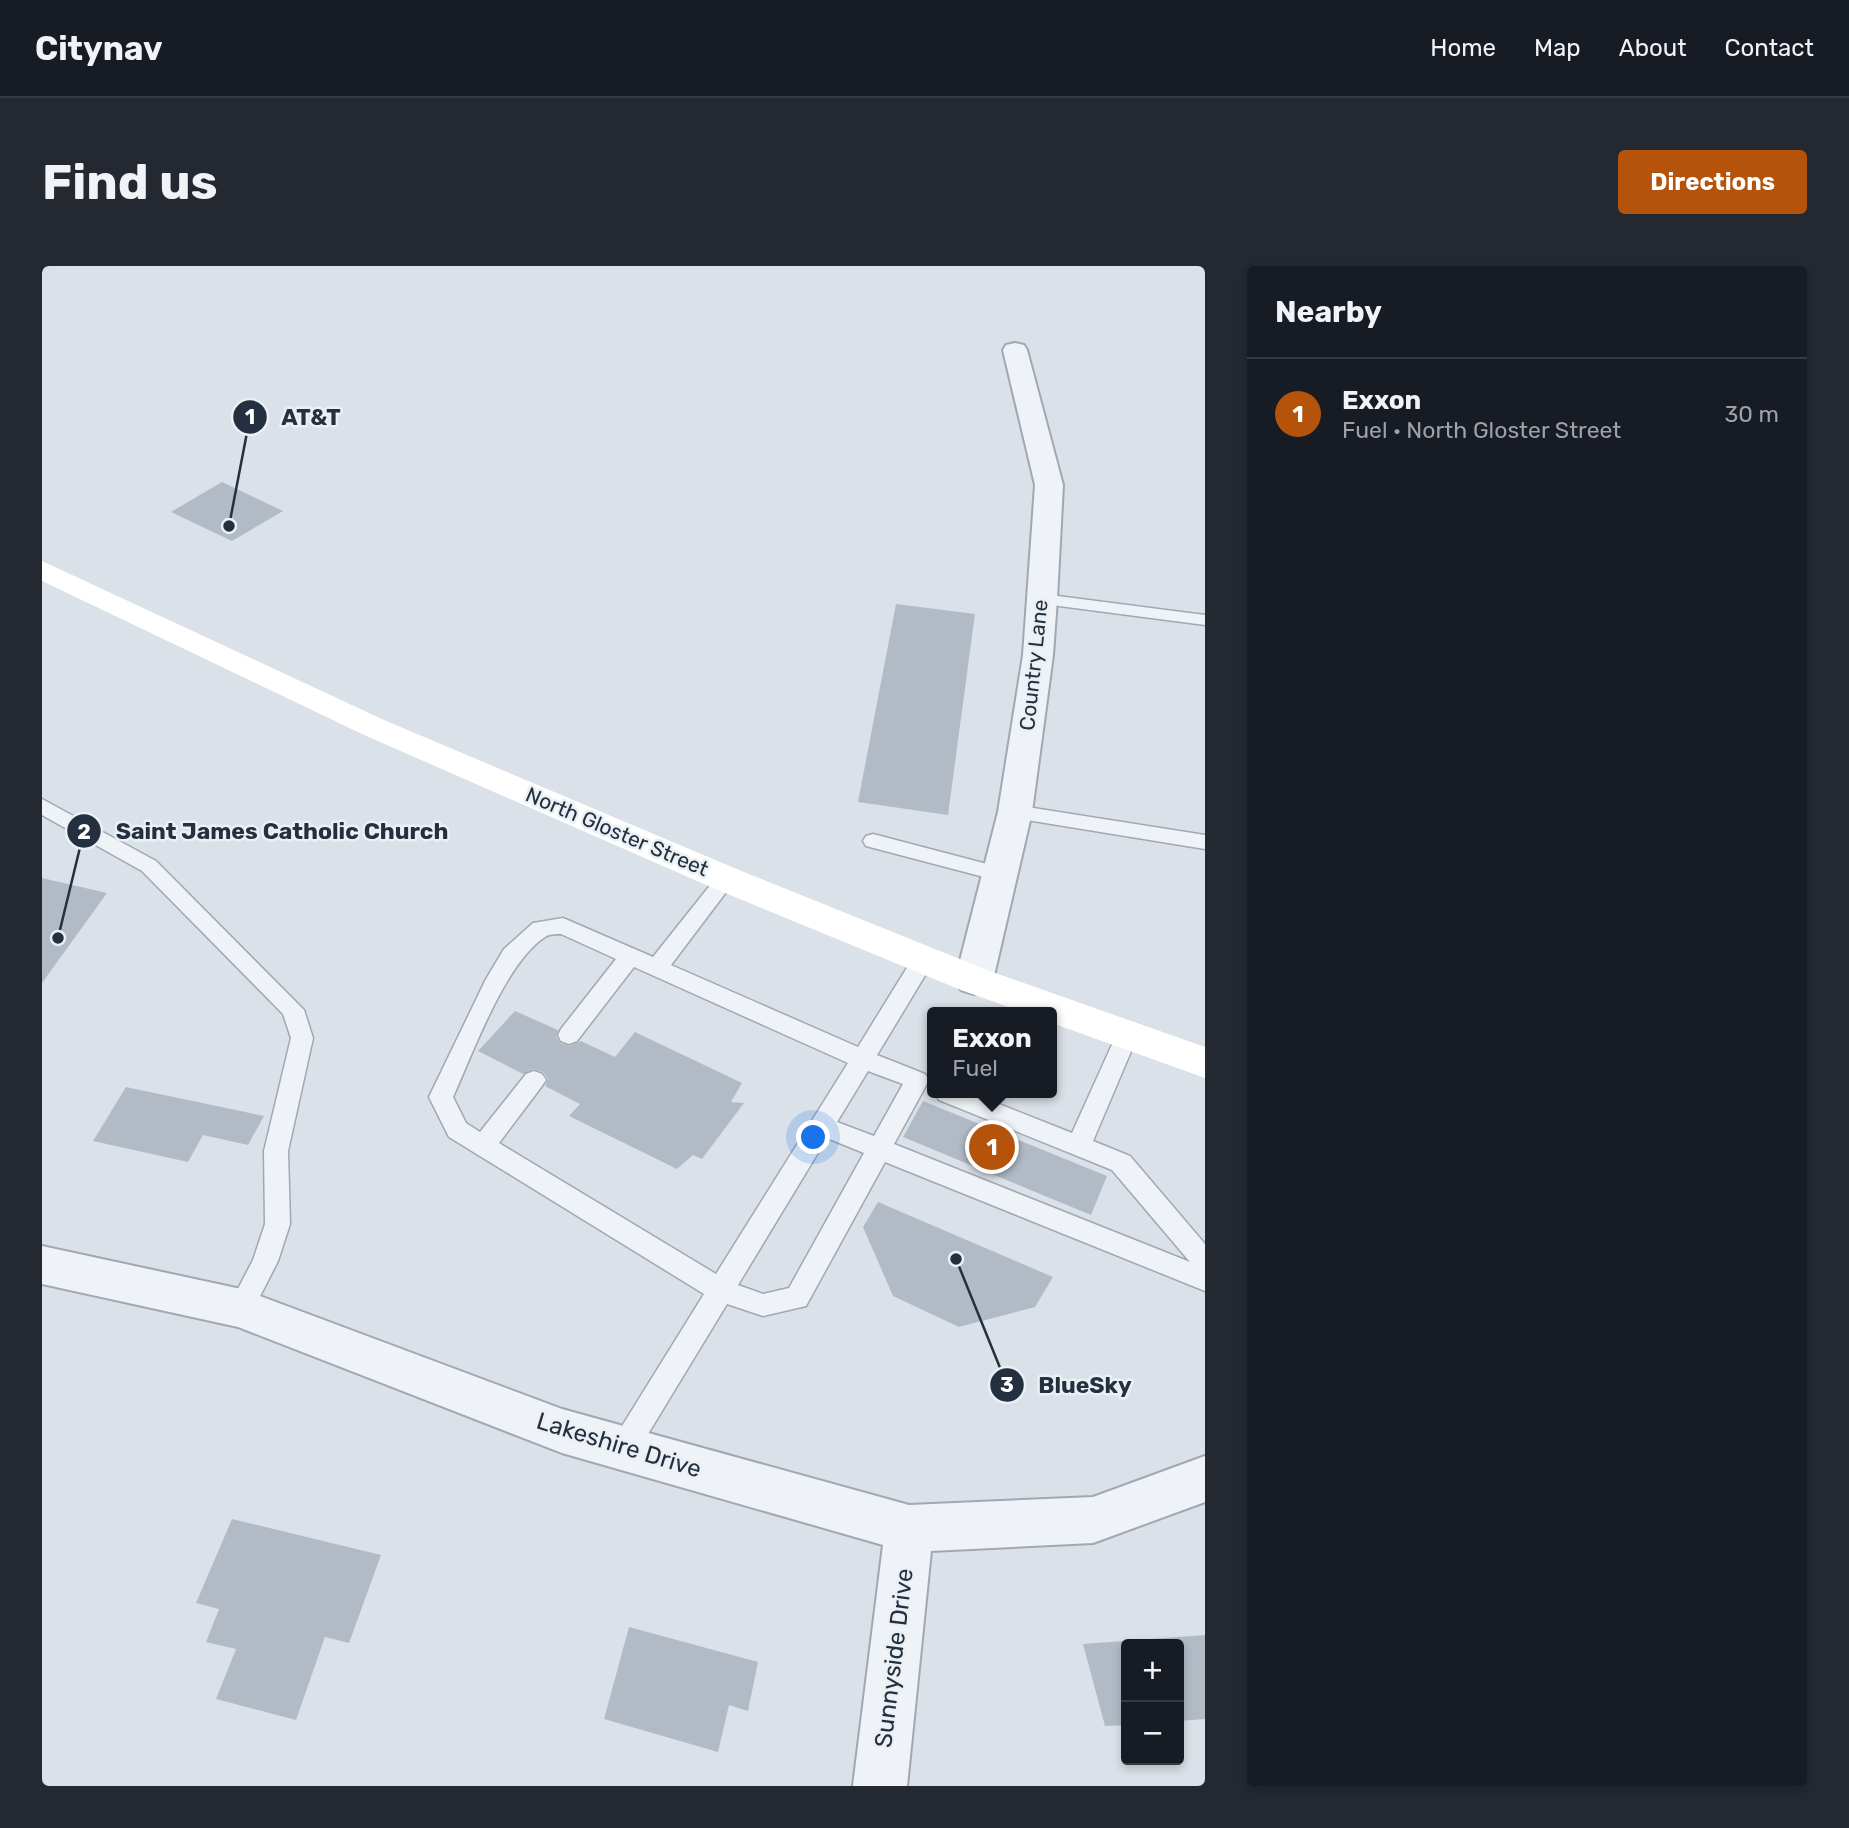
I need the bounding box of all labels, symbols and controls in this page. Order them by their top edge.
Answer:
text: Citynav [35,29,163,68]
text: Home [1430,34,1496,62]
text: Map [1534,34,1581,62]
text: About [1619,34,1687,62]
text: Contact [1725,34,1814,62]
button: Directions [1618,150,1807,214]
text: Find us [42,153,218,211]
text: Nearby [1275,294,1382,330]
text: Exxon [1342,385,1421,416]
callout: AT&T [232,395,355,439]
text: 1 [1292,400,1304,428]
text: 30 m [1724,400,1779,428]
text: AT&T [281,403,341,431]
text: 1 [245,404,255,429]
text: Fuel · North Gloster Street [1342,416,1621,444]
street label: Country Lane [1014,598,1053,732]
street label: North Gloster Street [522,782,712,881]
callout: Saint James Catholic Church [67,809,462,853]
text: Saint James Catholic Church [116,817,448,845]
text: 2 [77,819,91,844]
popup [927,1007,1057,1098]
text: Exxon [952,1023,1032,1054]
text: Fuel [952,1054,998,1082]
your location [796,1120,830,1154]
pin: 1 [969,1121,1015,1173]
callout: BlueSky [989,1363,1146,1407]
text: BlueSky [1038,1371,1132,1399]
text: 3 [1000,1372,1014,1397]
street label: Lakeshire Drive [533,1407,705,1483]
street label: Sunnyside Drive [869,1567,919,1749]
map controls [1121,1639,1184,1765]
button: + [1121,1639,1184,1702]
button: − [1121,1702,1184,1765]

